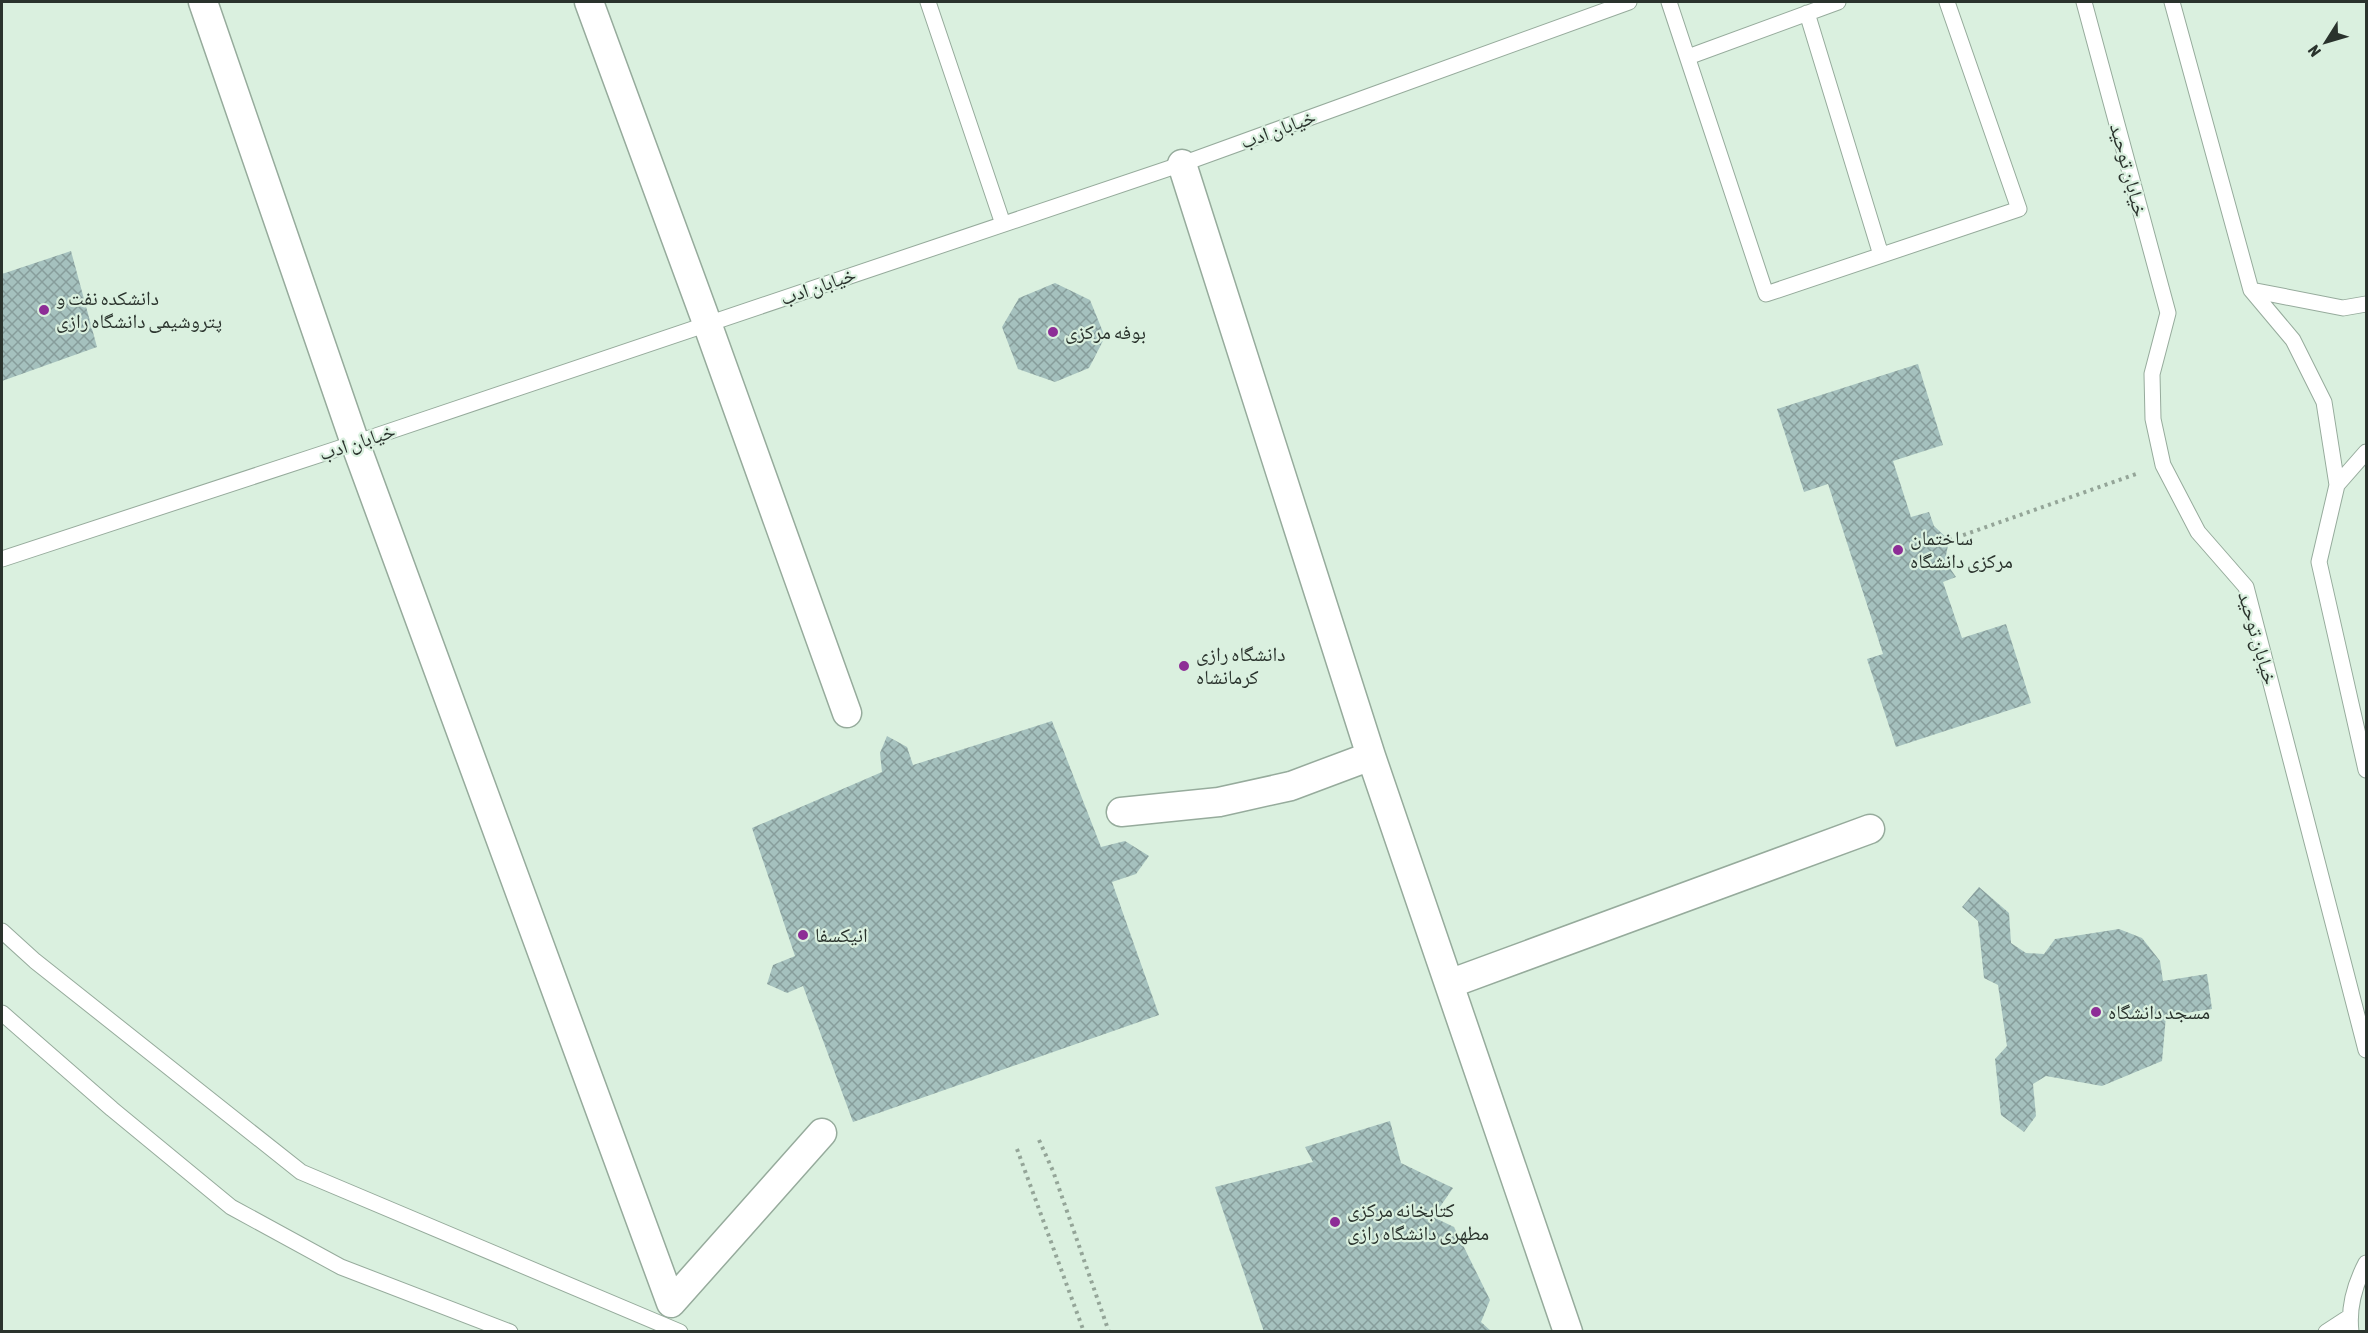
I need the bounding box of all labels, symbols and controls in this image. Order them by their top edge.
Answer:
north arrow [2296,12,2356,72]
text: N [2304,42,2324,60]
street label: خیابان ادب [1237,104,1319,154]
street label: خیابان توحید [2105,121,2153,220]
street label: خیابان ادب [777,262,859,310]
place label: دانشکده نفت و پتروشیمی دانشگاه رازی [56,286,222,333]
marker: دانشکده نفت و پتروشیمی دانشگاه رازی [37,303,51,317]
place label: بوفه مرکزی [1065,320,1146,344]
marker: بوفه مرکزی [1046,325,1060,339]
street label: خیابان ادب [316,418,398,466]
place label: ساختمان مرکزی دانشگاه [1910,526,2013,573]
marker: ساختمان مرکزی دانشگاه [1891,543,1905,557]
street label: خیابان توحید [2233,589,2283,688]
place label: دانشگاه رازی کرمانشاه [1196,642,1286,688]
marker: دانشگاه رازی کرمانشاه [1177,659,1191,673]
place label: انیکسفا [815,923,868,946]
marker: انیکسفا [796,928,810,942]
place label: مسجد دانشگاه [2108,1000,2210,1023]
marker: مسجد دانشگاه [2089,1005,2103,1019]
place label: کتابخانه مرکزی مطهری دانشگاه رازی [1347,1198,1489,1245]
marker: کتابخانه مرکزی مطهری دانشگاه رازی [1328,1215,1342,1229]

